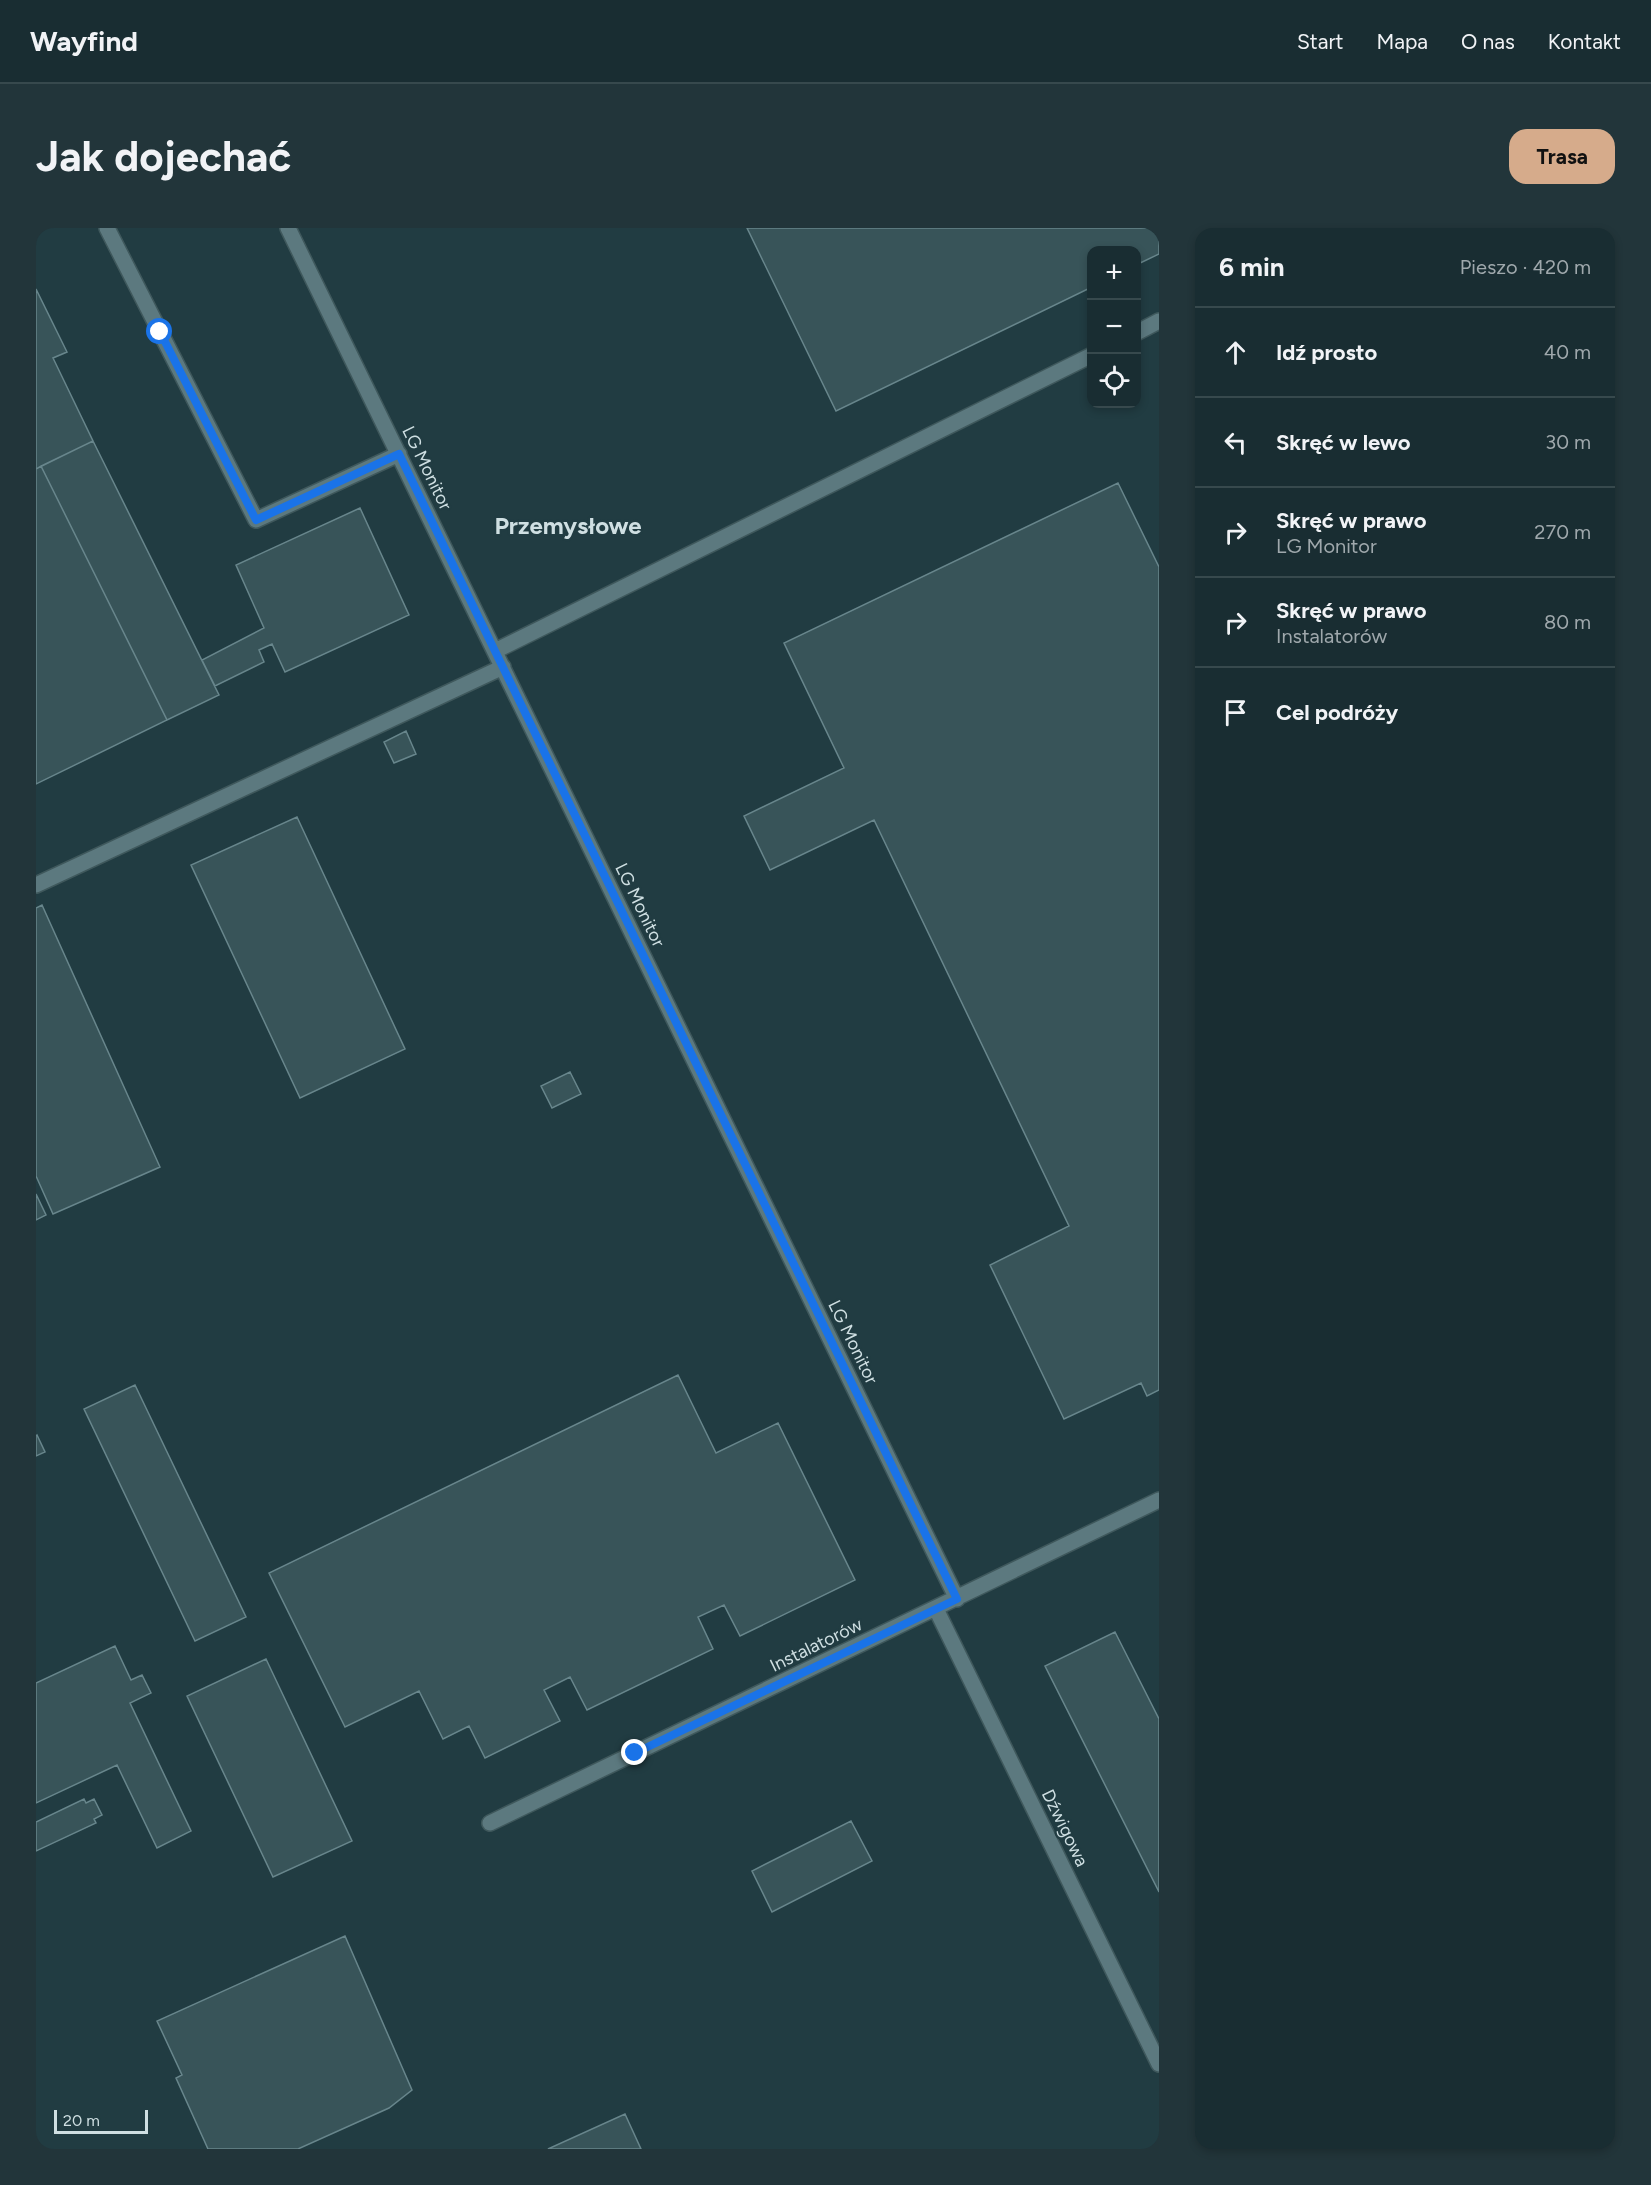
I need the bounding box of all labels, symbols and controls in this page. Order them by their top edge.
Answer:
text: Wayfind [30,24,138,58]
text: Start [1297,29,1343,54]
text: Mapa [1376,29,1428,54]
text: O nas [1461,29,1515,54]
text: Kontakt [1548,29,1621,54]
button: Trasa [1509,129,1615,184]
text: Jak dojechać [36,131,291,182]
map controls [1087,246,1141,408]
button: + [1087,246,1141,300]
text: 6 min [1219,251,1285,283]
text: Pieszo · 420 m [1460,255,1591,279]
button: − [1087,300,1141,354]
route start [146,318,172,344]
icon: ahead [1219,336,1252,369]
text: Idź prosto [1276,339,1377,366]
text: 40 m [1544,340,1591,364]
button: locate [1087,354,1141,408]
street label: LG Monitor [397,422,457,514]
icon: left [1219,426,1252,459]
text: Skręć w lewo [1276,429,1411,456]
text: 30 m [1545,430,1591,454]
text: Skręć w prawo [1276,507,1426,534]
district label: Przemysłowe [494,511,642,540]
icon: right [1219,516,1252,549]
text: 270 m [1534,520,1591,544]
text: LG Monitor [1276,534,1377,558]
text: Skręć w prawo [1276,597,1426,624]
icon: right [1219,606,1252,639]
text: 80 m [1544,610,1591,634]
text: Instalatorów [1276,624,1387,648]
icon: arrive [1219,696,1252,729]
text: Cel podróży [1276,699,1398,726]
street label: LG Monitor [610,859,670,951]
street label: LG Monitor [823,1296,883,1388]
street label: Instalatorów [766,1613,866,1677]
route end [621,1739,647,1765]
street label: Dźwigowa [1037,1786,1093,1870]
scale bar [54,2107,148,2134]
text: 20 m [63,2111,100,2130]

